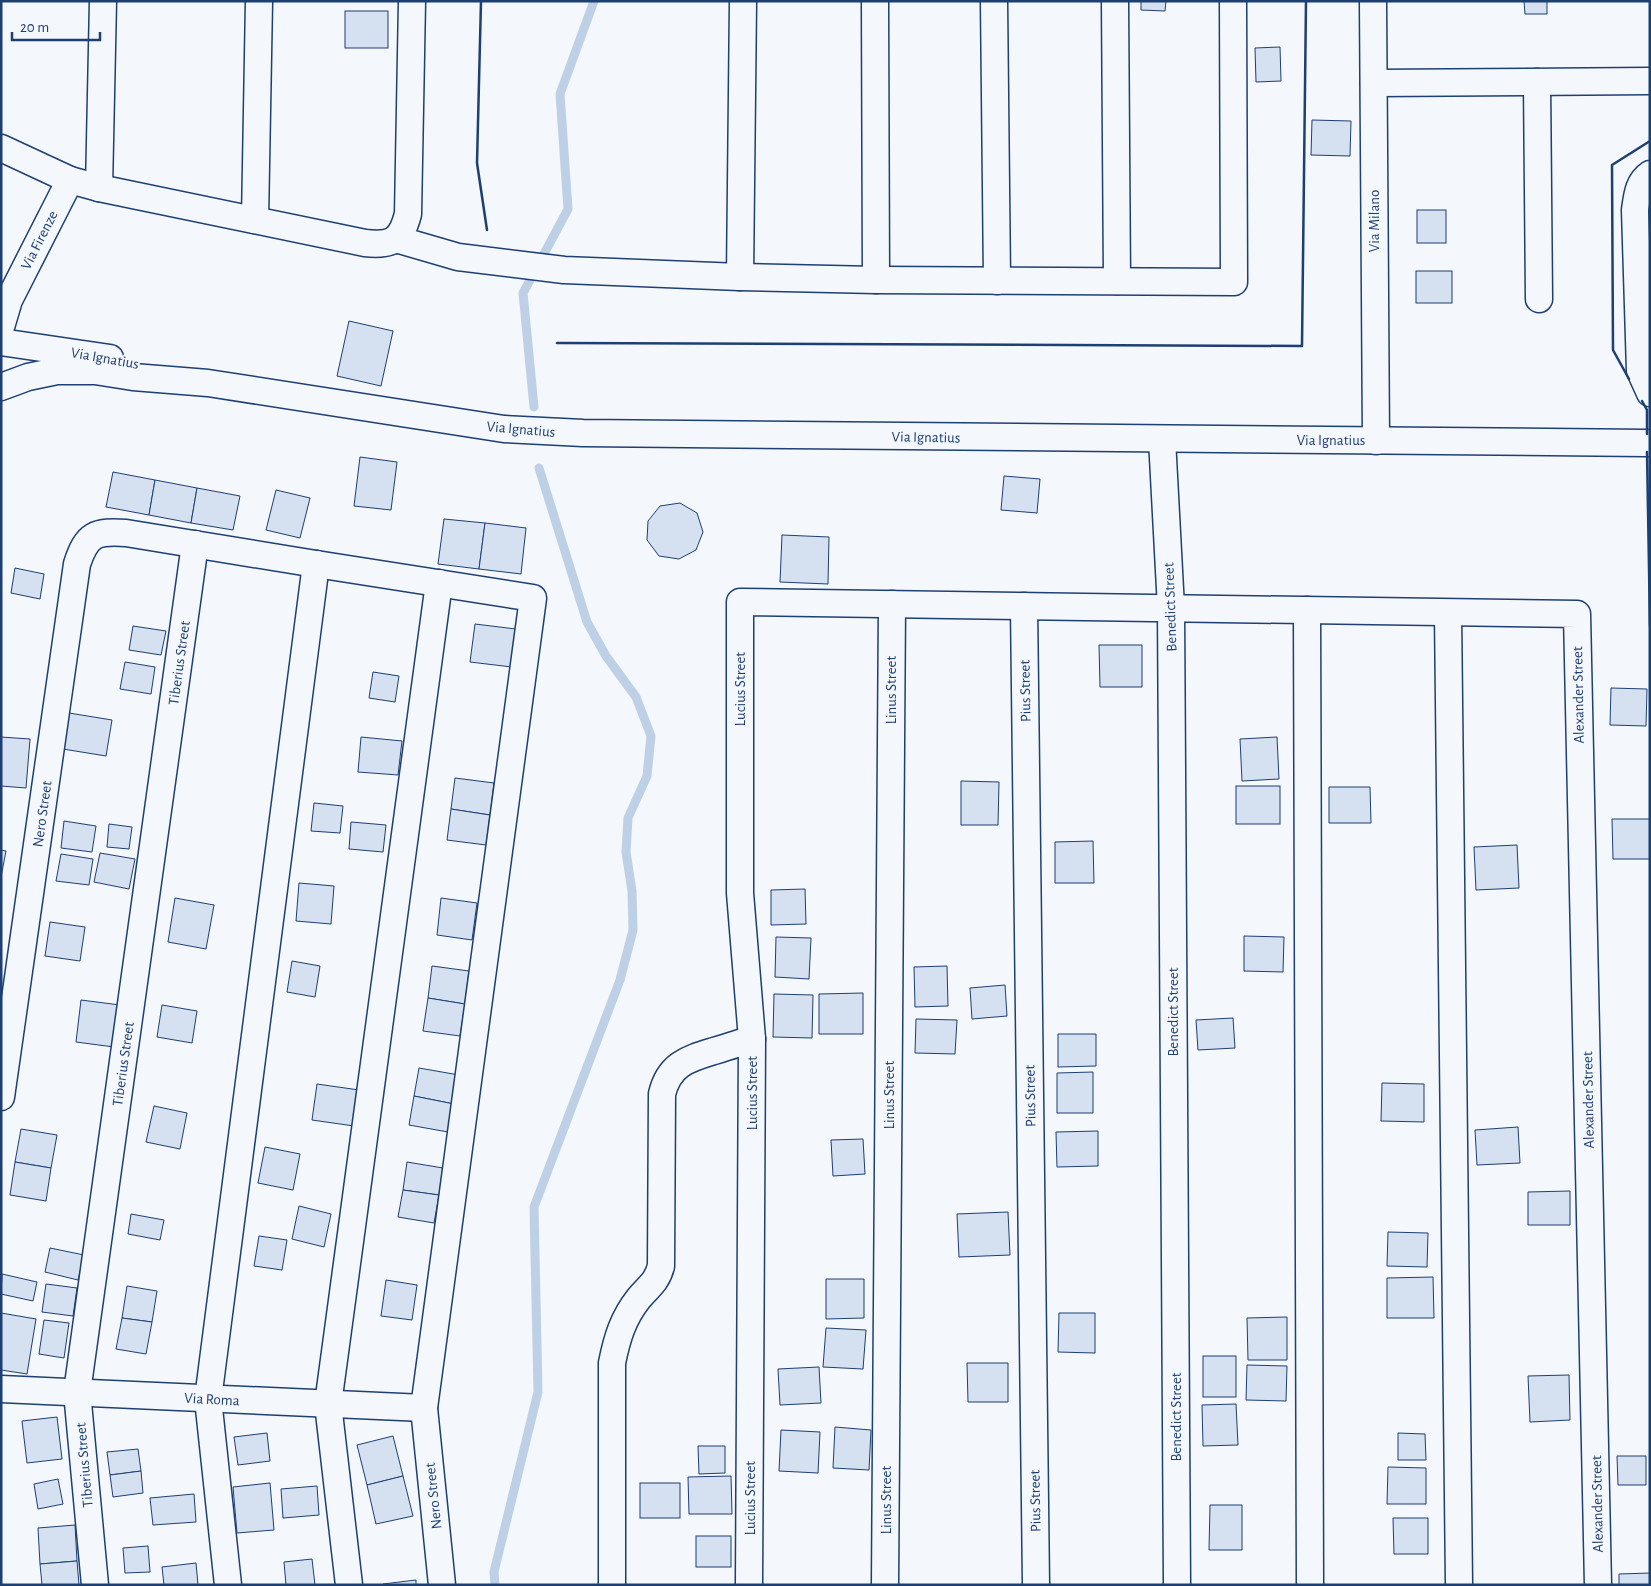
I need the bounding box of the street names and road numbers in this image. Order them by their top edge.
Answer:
street label: Via Milano [1367,190,1382,252]
street label: Via Firenze [18,208,61,272]
street label: Via Ignatius [70,345,140,372]
street label: Via Ignatius [486,419,556,440]
street label: Via Ignatius [891,429,960,446]
street label: Via Ignatius [1297,433,1365,448]
street label: Benedict Street [1161,562,1180,652]
street label: Tiberius Street [166,620,193,706]
street label: Alexander Street [1570,646,1587,744]
street label: Lucius Street [733,652,748,726]
street label: Linus Street [884,655,899,724]
street label: Pius Street [1017,659,1034,722]
street label: Nero Street [30,780,55,848]
street label: Benedict Street [1166,967,1181,1057]
street label: Tiberius Street [110,1021,137,1107]
street label: Alexander Street [1580,1051,1597,1149]
street label: Lucius Street [745,1056,760,1130]
street label: Linus Street [882,1060,897,1129]
street label: Pius Street [1022,1064,1039,1127]
street label: Benedict Street [1169,1372,1184,1462]
street label: Via Roma [184,1391,240,1408]
street label: Tiberius Street [73,1422,96,1508]
street label: Alexander Street [1589,1455,1606,1553]
street label: Lucius Street [743,1461,758,1535]
street label: Nero Street [423,1462,444,1530]
street label: Linus Street [879,1465,894,1534]
street label: Pius Street [1027,1469,1044,1532]

